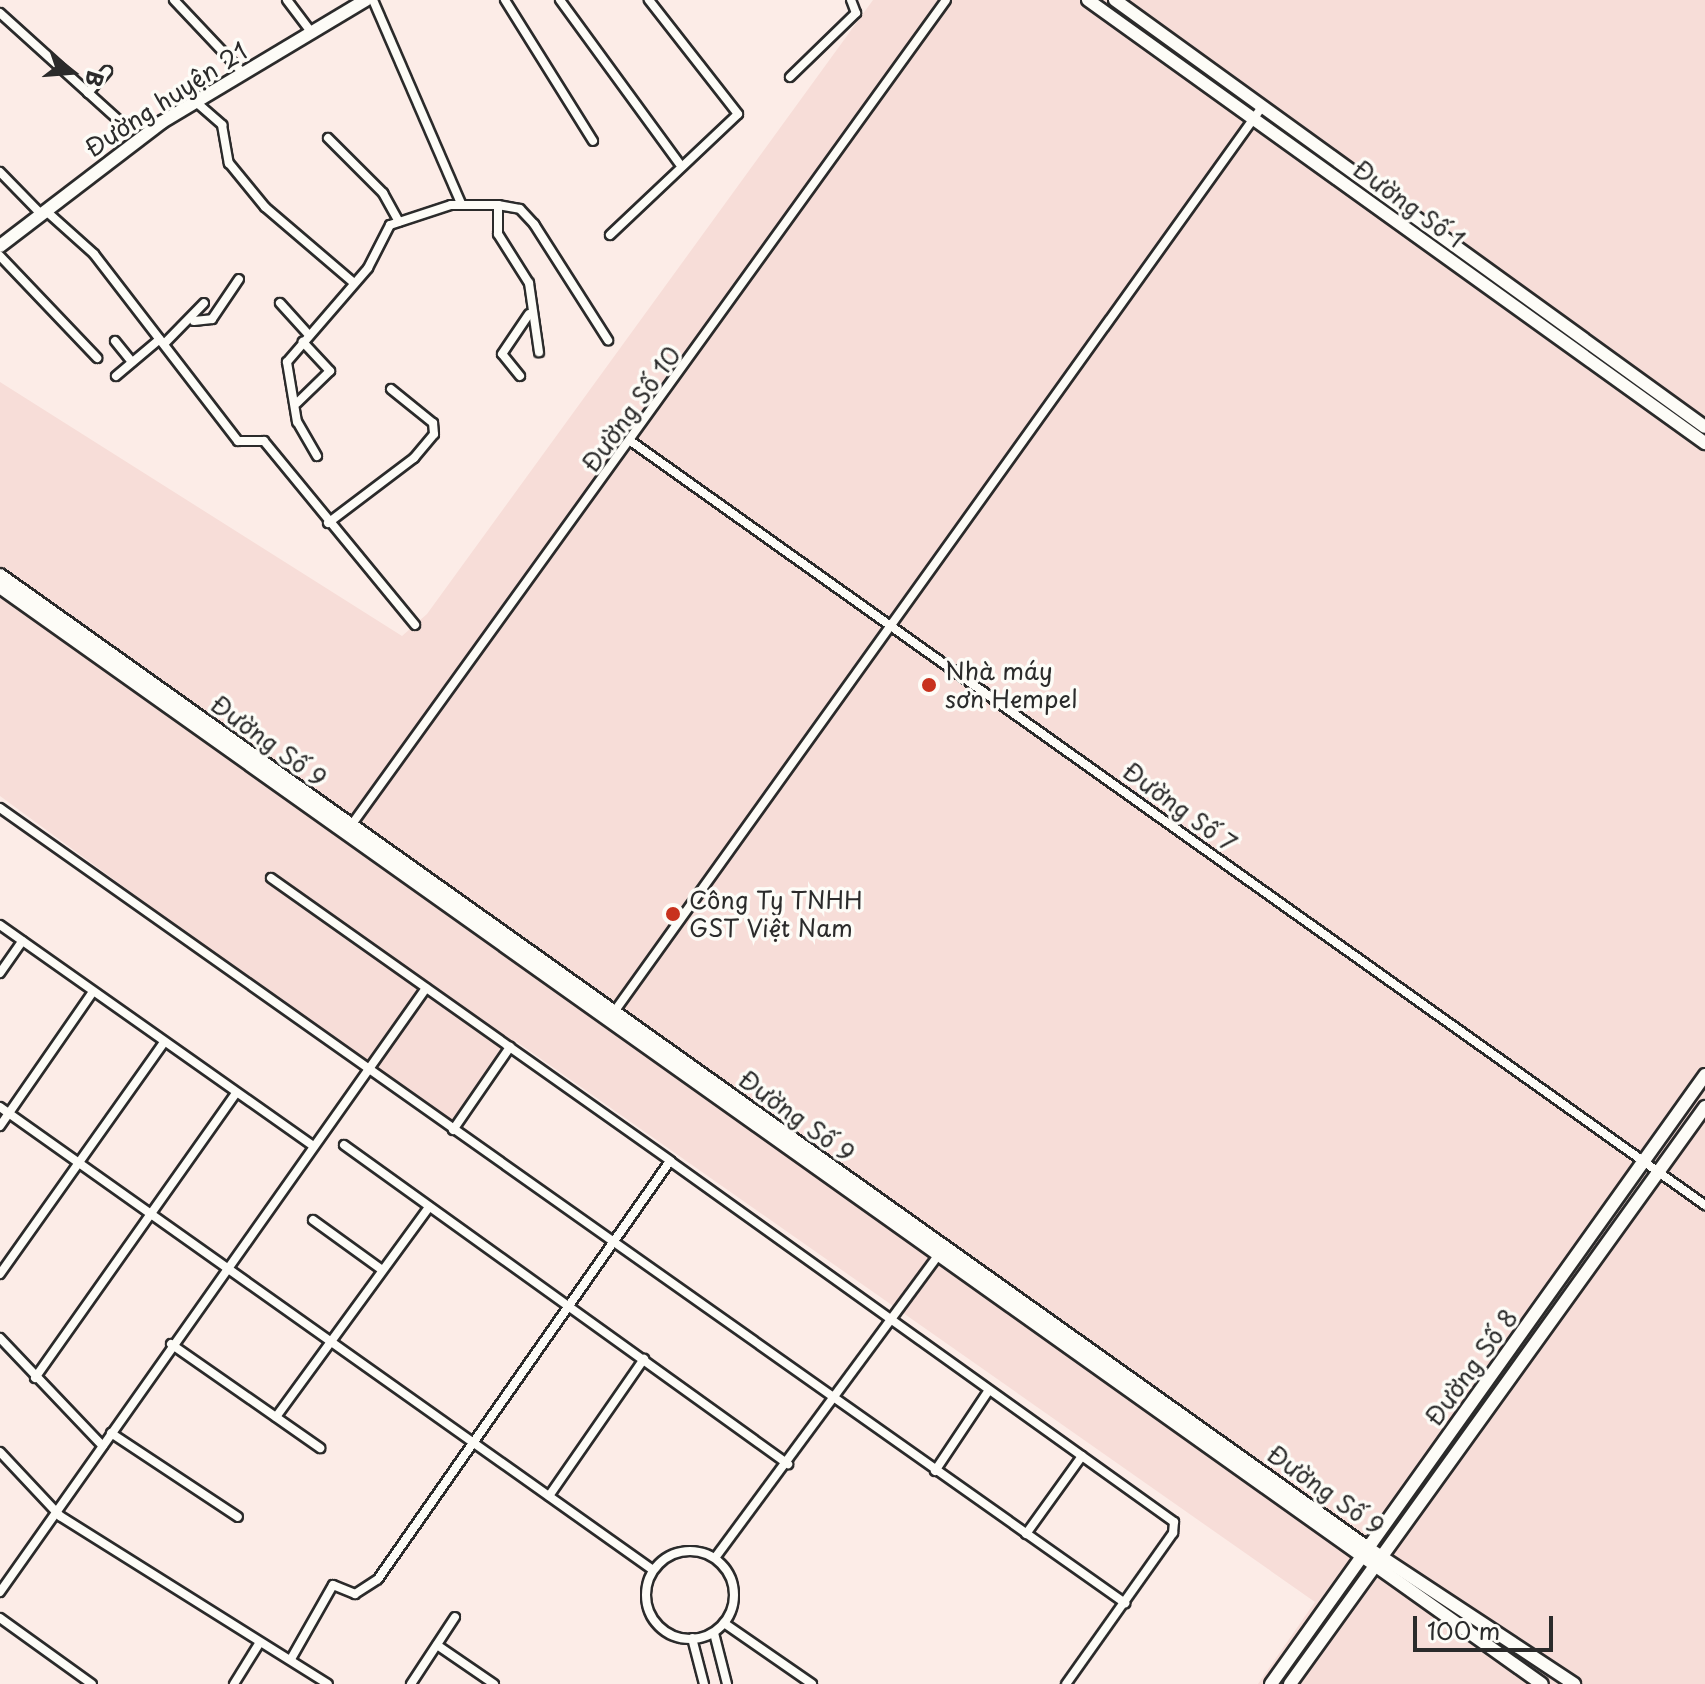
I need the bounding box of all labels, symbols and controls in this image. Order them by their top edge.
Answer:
north arrow [32,32,112,112]
street label: Đường huyện 21 [79,36,253,162]
text: B [77,67,113,91]
street label: Đường Số 1 [1348,154,1470,254]
street label: Đường Số 10 [576,341,686,477]
place label: Nhà máy sơn Hempel [945,657,1077,713]
marker: Nhà máy sơn Hempel [920,676,938,694]
street label: Đường Số 9 [206,690,332,792]
street label: Đường Số 7 [1118,756,1242,858]
place label: Công Ty TNHH GST Việt Nam [689,886,863,942]
marker: Công Ty TNHH GST Việt Nam [664,905,682,923]
street label: Đường Số 9 [734,1065,860,1167]
street label: Đường Số 8 [1420,1304,1522,1430]
street label: Đường Số 9 [1263,1440,1389,1540]
scale bar [1417,1600,1557,1650]
text: 100 m [1427,1612,1500,1648]

